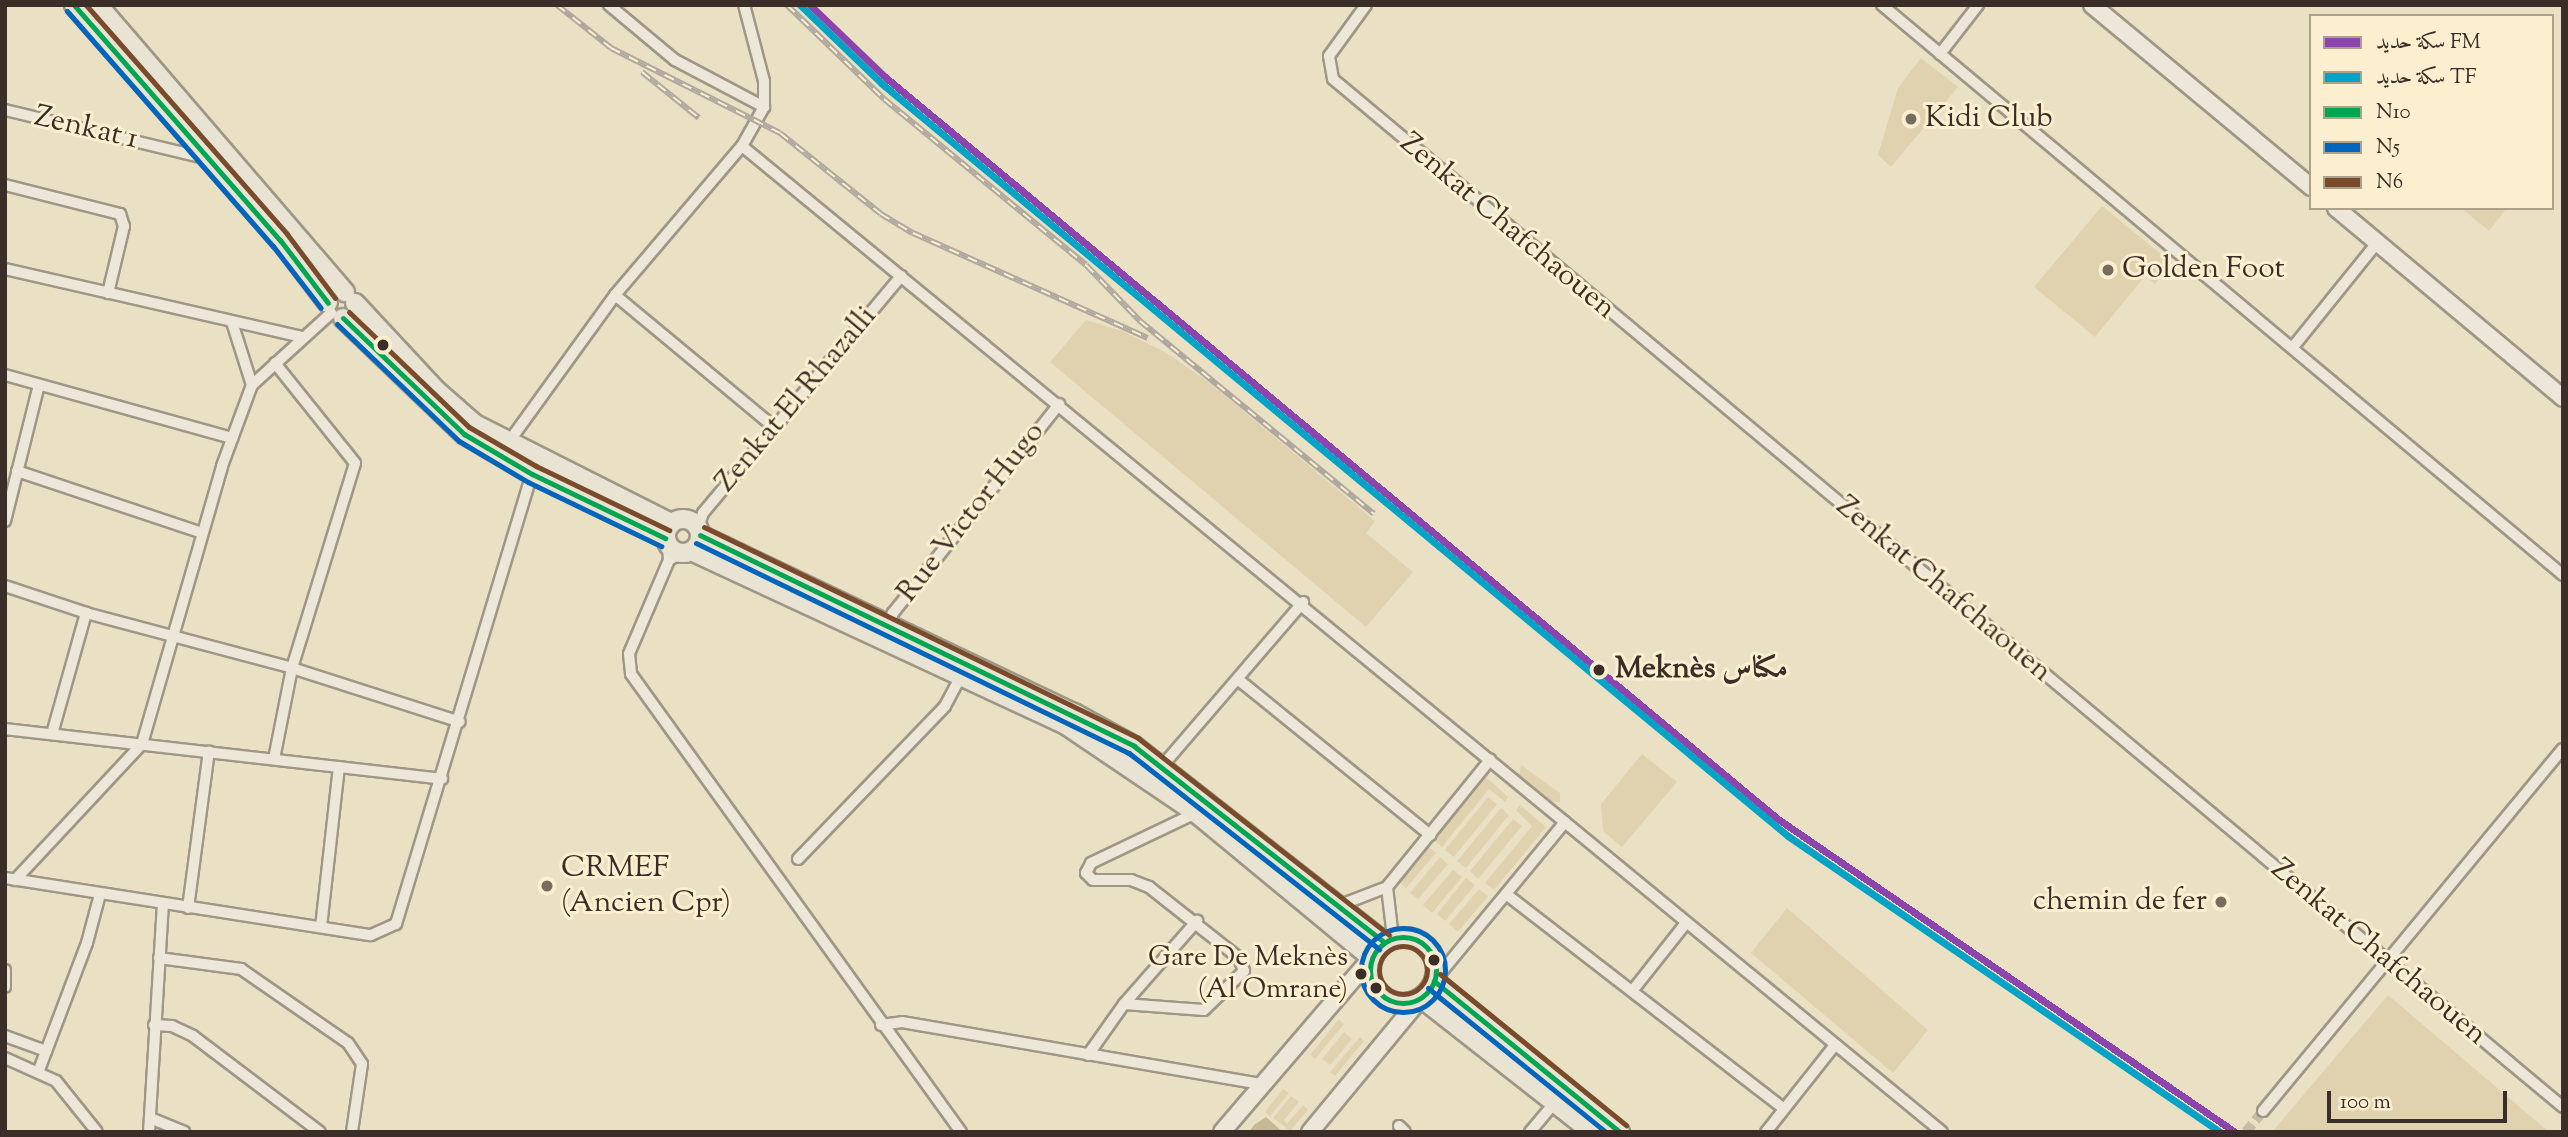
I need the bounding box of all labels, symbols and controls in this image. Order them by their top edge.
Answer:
legend [2309,14,2554,210]
text: سكة حديد FM [2376,28,2481,58]
text: سكة حديد TF [2376,63,2476,93]
text: N10 [2376,98,2411,128]
street label: Zenkat 1 [31,100,141,158]
place label: Kidi Club [1925,101,2053,137]
marker: Kidi Club [1903,111,1919,127]
street label: Zenkat Chafchaouen [1392,126,1622,328]
text: N5 [2376,133,2400,163]
text: N6 [2376,168,2403,198]
place label: Golden Foot [2122,252,2285,288]
marker: Golden Foot [2100,262,2116,278]
street label: Zenkat El Rhazalli [709,300,885,500]
unlabelled marker [376,338,390,352]
street label: Rue Victor Hugo [890,416,1054,610]
street label: Zenkat Chafchaouen [1828,489,2058,691]
place label: Meknès مكناس [1615,652,1788,688]
marker: Meknès مكناس [1589,660,1609,680]
place label: CRMEF (Ancien Cpr) [561,851,731,922]
street label: Zenkat Chafchaouen [2263,852,2493,1054]
marker: CRMEF (Ancien Cpr) [539,878,555,894]
place label: chemin de fer [2033,884,2207,920]
marker: chemin de fer [2213,894,2229,910]
place label: Gare De Meknès (Al Omrane) [1148,941,1348,1007]
unlabelled marker [1427,953,1441,967]
marker: Gare De Meknès (Al Omrane) [1354,967,1368,981]
unlabelled marker [1369,981,1383,995]
scale bar [2330,1078,2510,1122]
text: 100 m [2340,1088,2391,1118]

